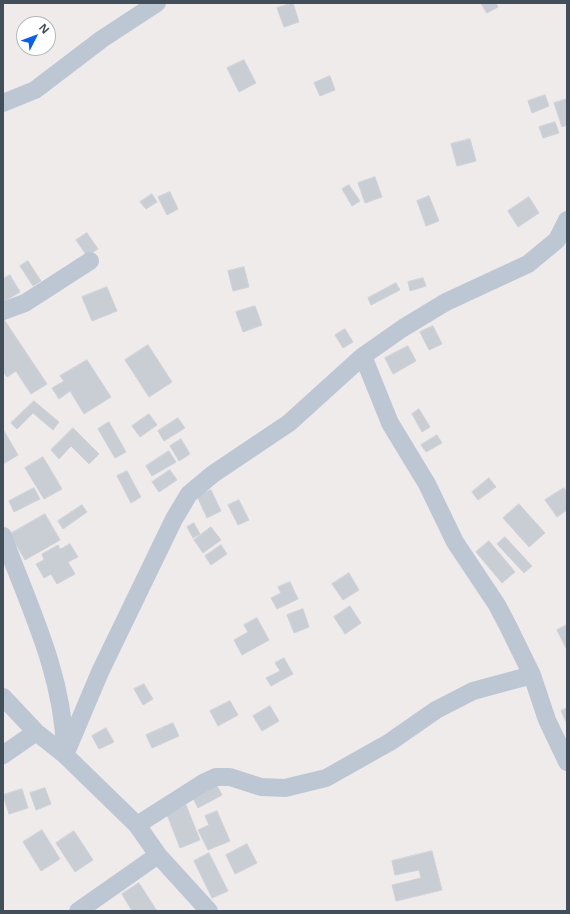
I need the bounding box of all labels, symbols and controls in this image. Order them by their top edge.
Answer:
north arrow [16,16,56,56]
text: N [36,20,53,37]

